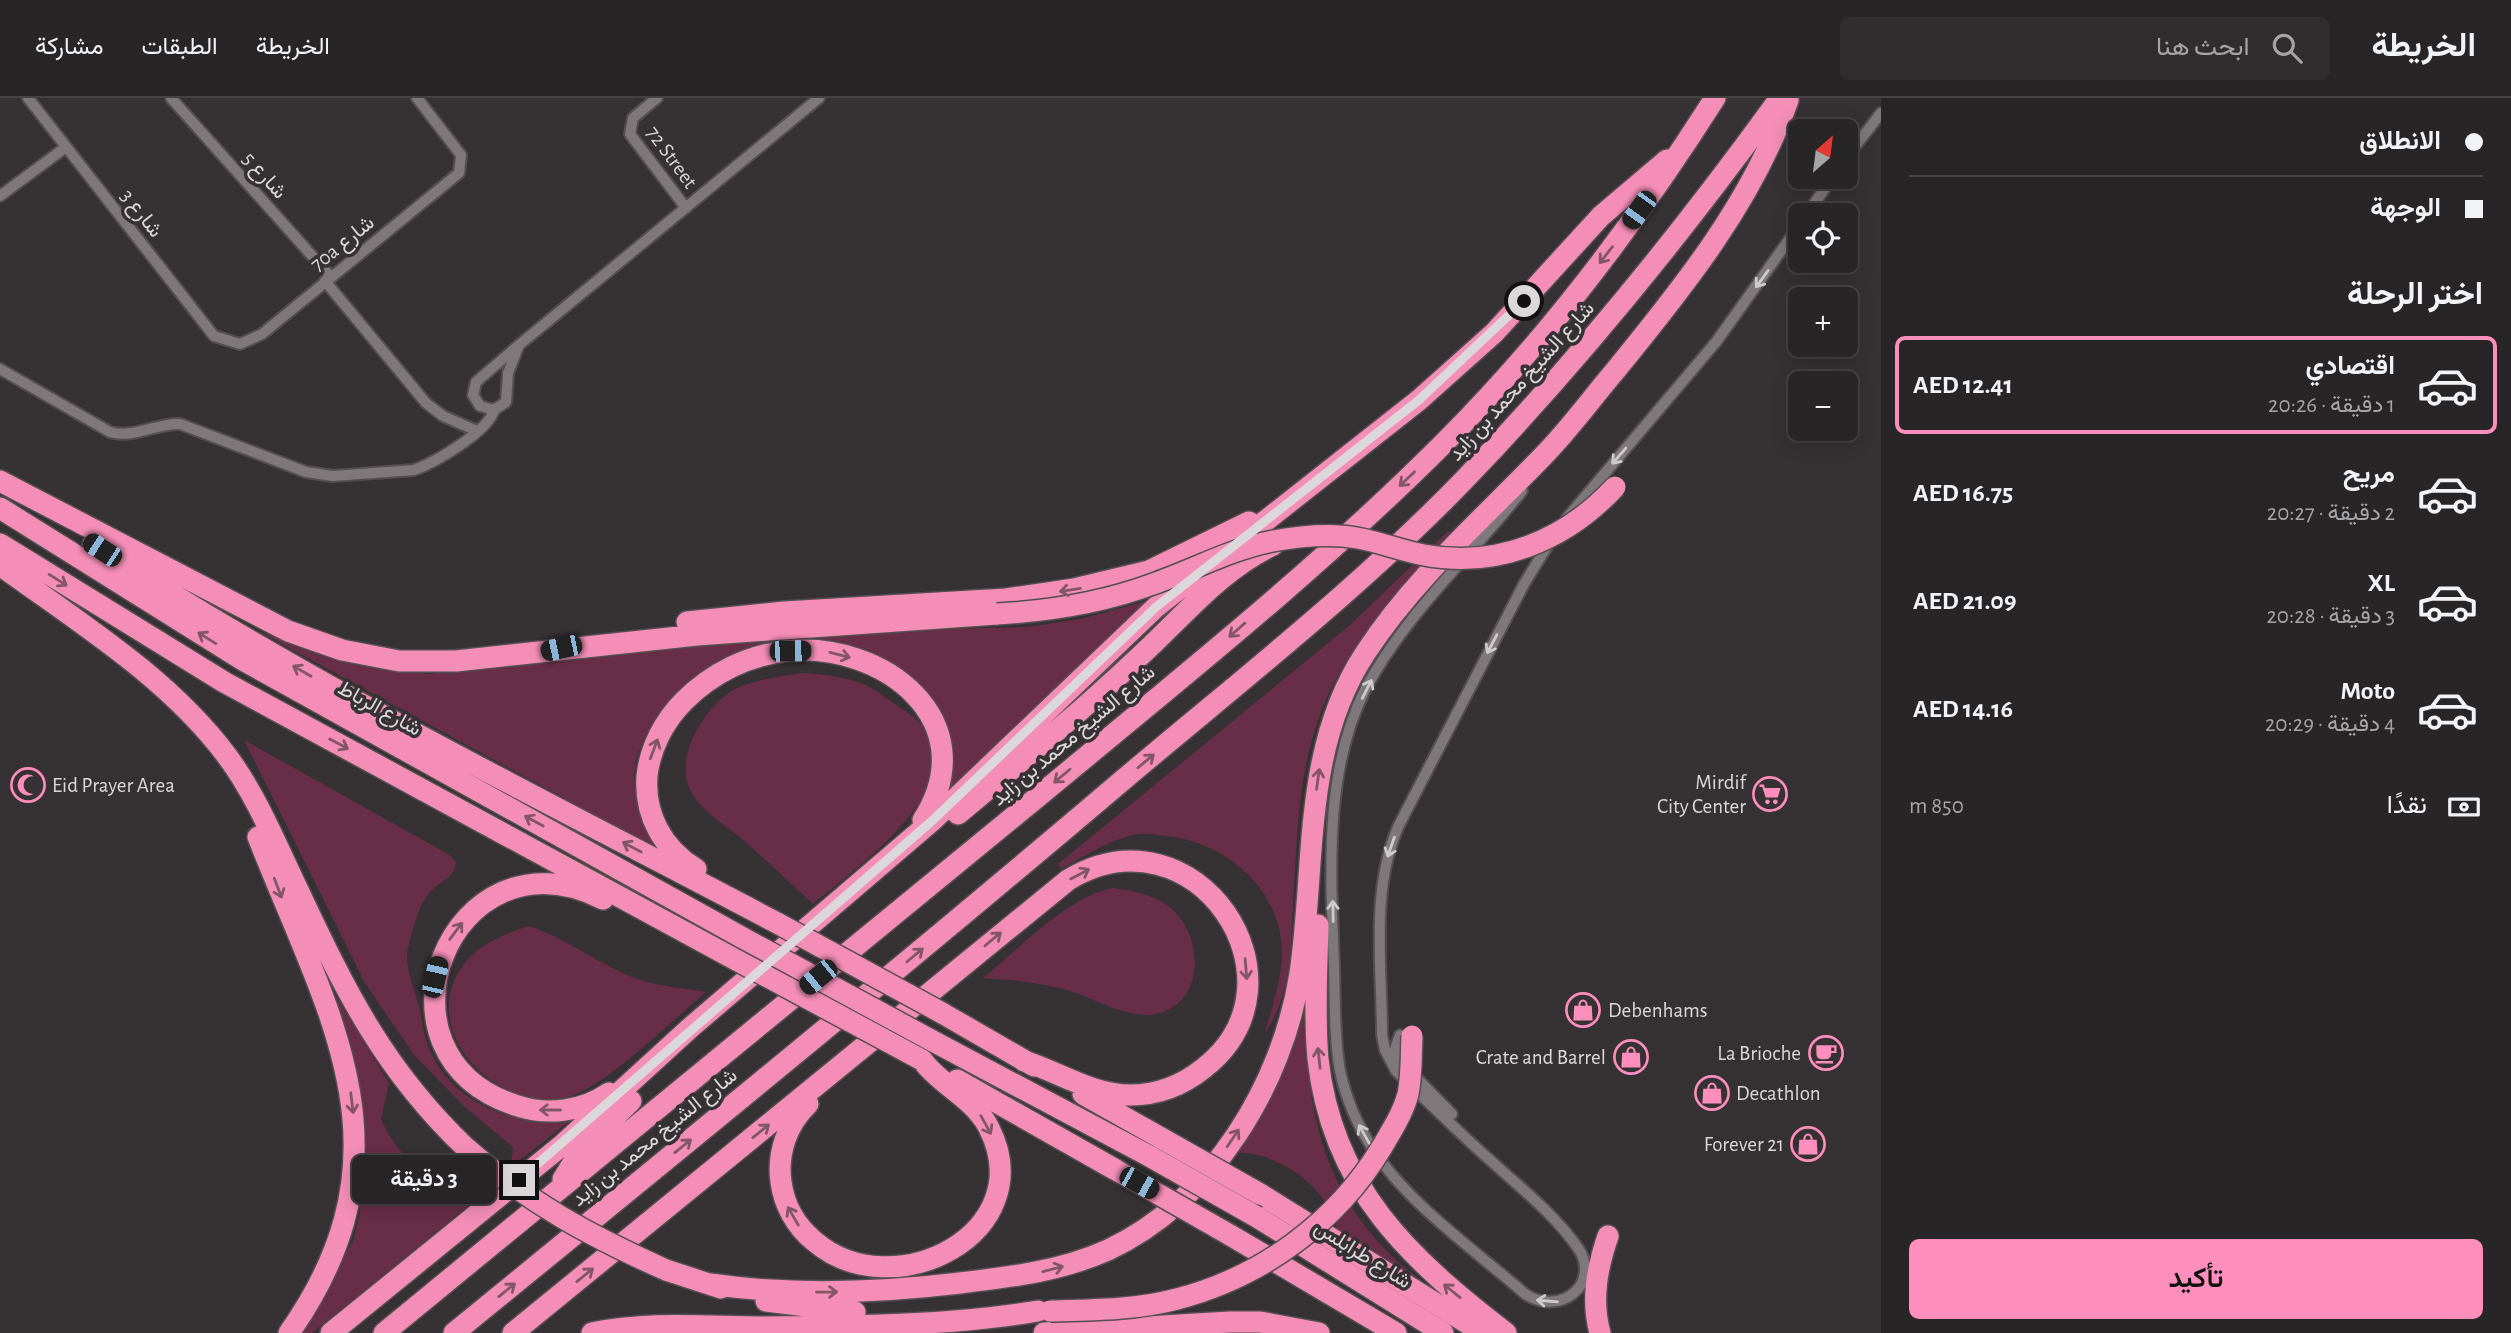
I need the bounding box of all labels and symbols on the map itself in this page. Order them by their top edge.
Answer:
north arrow [1788,119,1858,189]
street label: 72 Street [642,122,701,193]
street label: شارع 5 [236,148,291,205]
street label: شارع 3 [114,185,167,243]
car [1619,187,1660,233]
street label: 70a شارع [306,212,380,278]
one-way arrow [1599,245,1614,263]
one-way arrow [1754,269,1769,288]
route start [1508,285,1540,317]
street label: شارع الشيخ محمد بن زايد [1445,298,1600,467]
one-way arrow [1611,447,1627,465]
one-way arrow [1398,471,1415,488]
car [79,530,126,570]
one-way arrow [48,573,68,587]
one-way arrow [1059,584,1082,597]
one-way arrow [1228,623,1246,638]
one-way arrow [198,630,218,644]
car [539,633,584,663]
one-way arrow [1485,633,1499,654]
car [769,640,812,662]
one-way arrow [828,649,851,662]
street label: شارع الشيخ محمد بن زايد [988,661,1161,812]
one-way arrow [292,664,312,678]
street label: شارع الرباط [333,677,425,742]
one-way arrow [1360,679,1374,700]
one-way arrow [328,737,349,751]
one-way arrow [648,738,661,760]
one-way arrow [1136,753,1154,769]
mosque icon: Eid Prayer Area [9,766,47,804]
one-way arrow [1053,768,1071,784]
one-way arrow [1311,768,1324,791]
place label: Mirdif City Center [1657,772,1748,817]
place label: Eid Prayer Area [52,775,175,796]
supermarket icon: Mirdif City Center [1751,775,1789,813]
one-way arrow [524,814,544,828]
one-way arrow [1384,836,1396,858]
one-way arrow [622,839,643,853]
one-way arrow [1069,867,1090,880]
one-way arrow [273,877,286,899]
one-way arrow [1326,900,1339,923]
one-way arrow [448,921,463,940]
one-way arrow [984,931,1002,947]
one-way arrow [906,947,924,962]
car [421,954,450,1000]
car [796,956,841,998]
one-way arrow [1240,957,1253,980]
shop icon: Debenhams [1564,991,1602,1029]
place label: Debenhams [1608,1000,1708,1021]
cafe icon: La Brioche [1807,1034,1845,1072]
shop icon: Crate and Barrel [1612,1038,1650,1076]
place label: La Brioche [1717,1043,1801,1064]
one-way arrow [1312,1047,1325,1069]
place label: Crate and Barrel [1476,1047,1606,1068]
street label: شارع الشيخ محمد بن زايد [568,1064,743,1213]
shop icon: Decathlon [1693,1074,1731,1112]
place label: Decathlon [1736,1083,1821,1104]
one-way arrow [346,1091,359,1114]
one-way arrow [539,1103,562,1117]
one-way arrow [980,1114,994,1135]
one-way arrow [752,1123,770,1139]
one-way arrow [1357,1124,1371,1144]
shop icon: Forever 21 [1789,1125,1827,1163]
one-way arrow [1226,1129,1240,1149]
place label: Forever 21 [1704,1134,1784,1155]
one-way arrow [673,1138,691,1153]
callout: 3 دقيقة [351,1156,494,1204]
route end [503,1164,535,1196]
car [1116,1164,1163,1202]
one-way arrow [786,1206,800,1226]
street label: شارع طرابلس [1309,1216,1415,1295]
one-way arrow [1041,1262,1064,1275]
one-way arrow [575,1267,593,1283]
one-way arrow [497,1282,515,1298]
one-way arrow [1443,1284,1462,1299]
one-way arrow [815,1285,838,1299]
one-way arrow [1536,1294,1559,1307]

